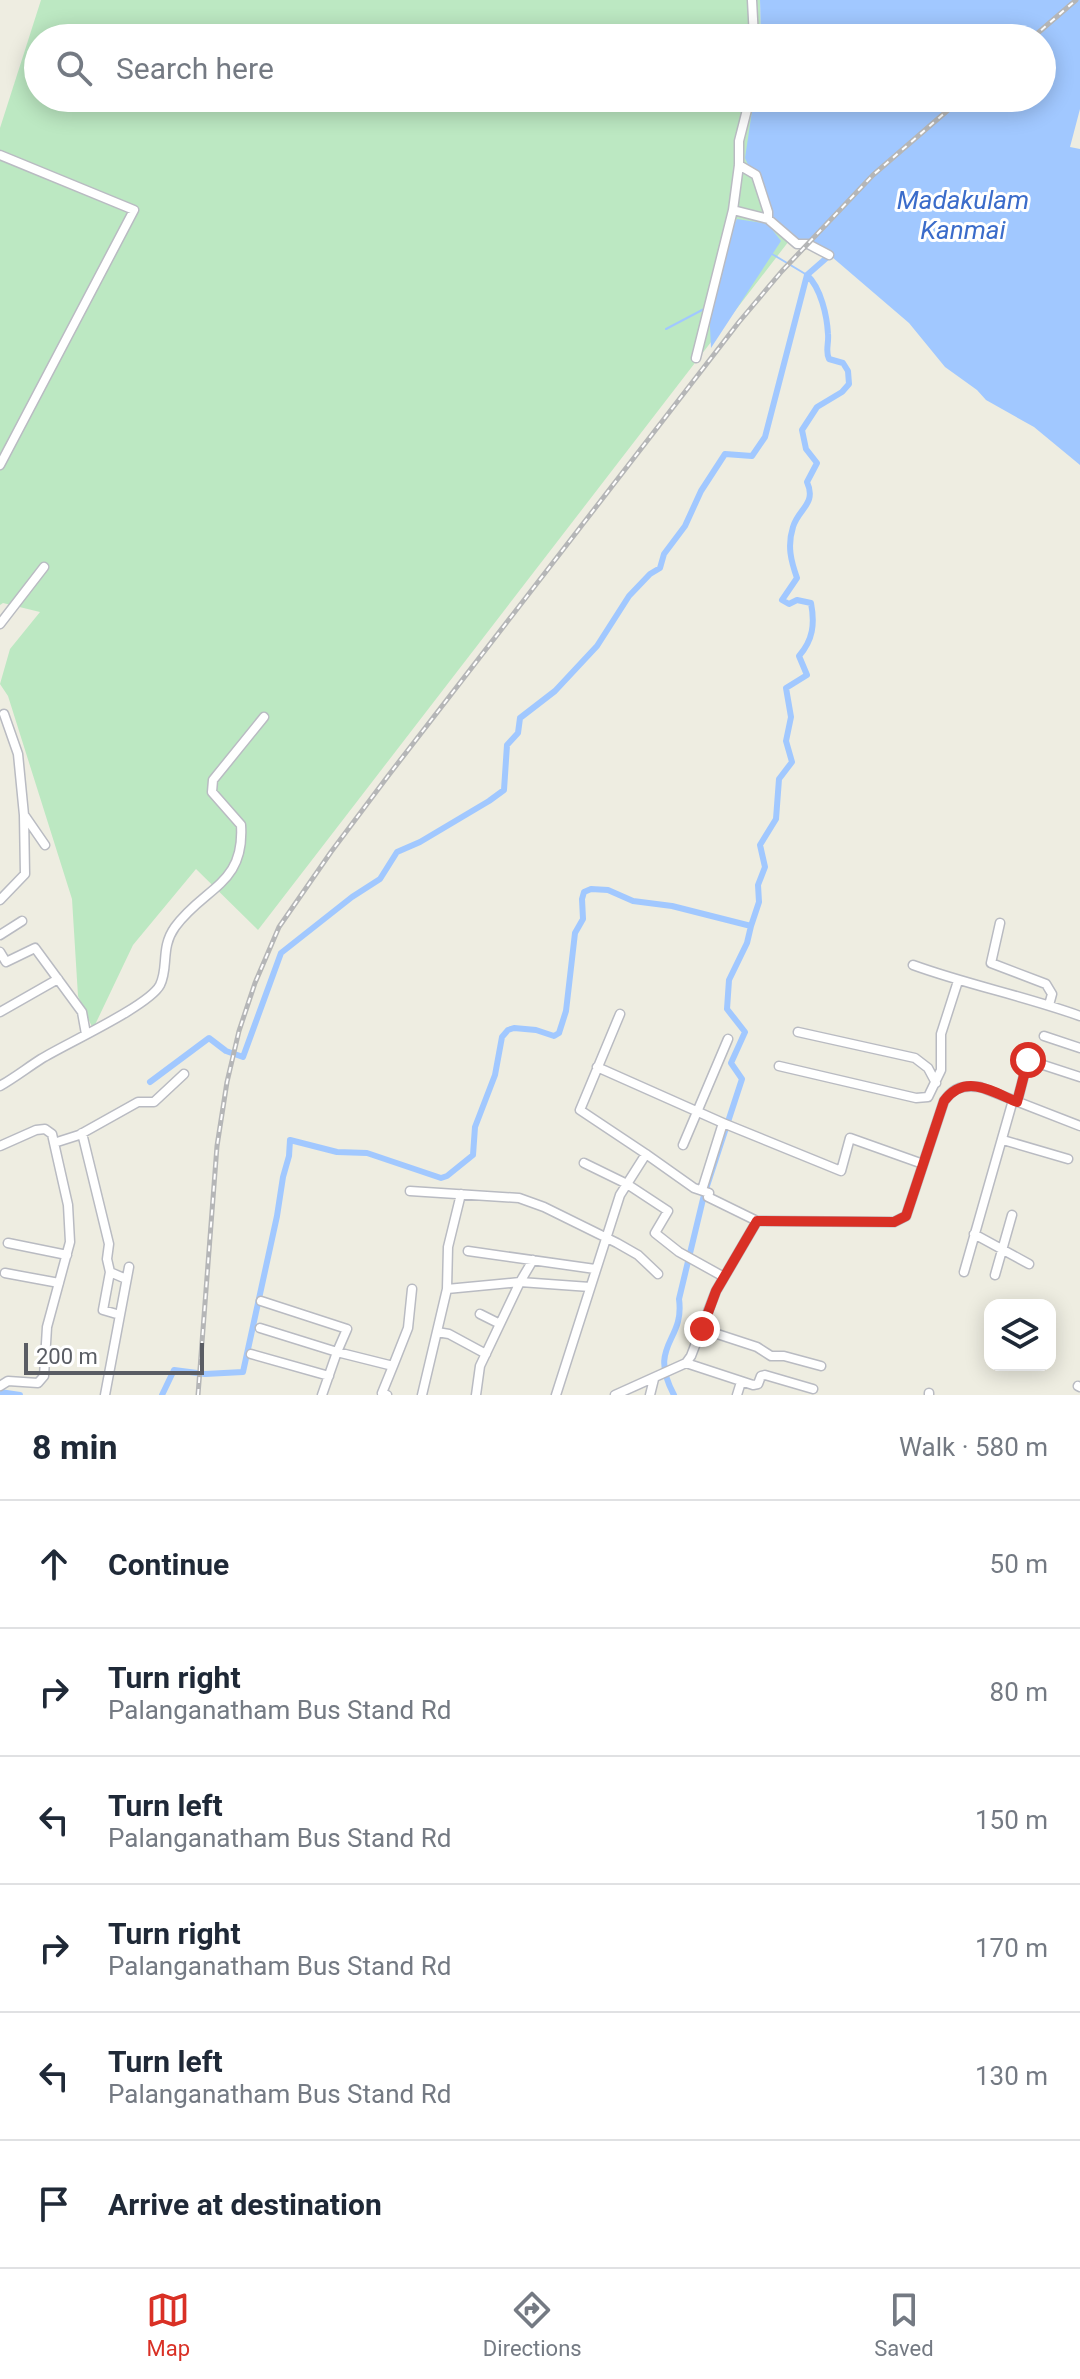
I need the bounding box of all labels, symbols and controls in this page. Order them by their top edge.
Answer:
search box [24,24,1056,112]
icon: search [52,46,96,90]
text: Search here [116,51,274,86]
water label: Madakulam Kanmai [897,185,1029,245]
route start [1010,1042,1046,1078]
map controls [984,1299,1056,1371]
button: layers [984,1299,1056,1371]
route end [684,1311,720,1347]
scale bar [24,1339,204,1375]
text: 200 m [36,1344,98,1369]
text: 8 min [32,1427,117,1467]
text: Walk · 580 m [899,1432,1048,1462]
icon: ahead [32,1542,76,1586]
text: Continue [108,1547,229,1582]
text: 50 m [990,1549,1048,1579]
text: Turn right [108,1660,241,1695]
icon: right [32,1670,76,1714]
text: 80 m [990,1677,1048,1707]
text: Palanganatham Bus Stand Rd [108,1695,451,1725]
text: Turn left [108,1788,223,1823]
icon: left [32,1798,76,1842]
text: 150 m [975,1805,1048,1835]
text: Palanganatham Bus Stand Rd [108,1823,451,1853]
text: Turn right [108,1916,241,1951]
icon: right [32,1926,76,1970]
text: 170 m [975,1933,1048,1963]
text: Palanganatham Bus Stand Rd [108,1951,451,1981]
text: Turn left [108,2044,223,2079]
icon: left [32,2054,76,2098]
text: 130 m [975,2061,1048,2091]
text: Palanganatham Bus Stand Rd [108,2079,451,2109]
icon: arrive [32,2182,76,2226]
text: Arrive at destination [108,2187,382,2222]
tab: Map [146,2288,190,2361]
tab: Directions [483,2288,582,2361]
tab: Saved [874,2288,934,2361]

